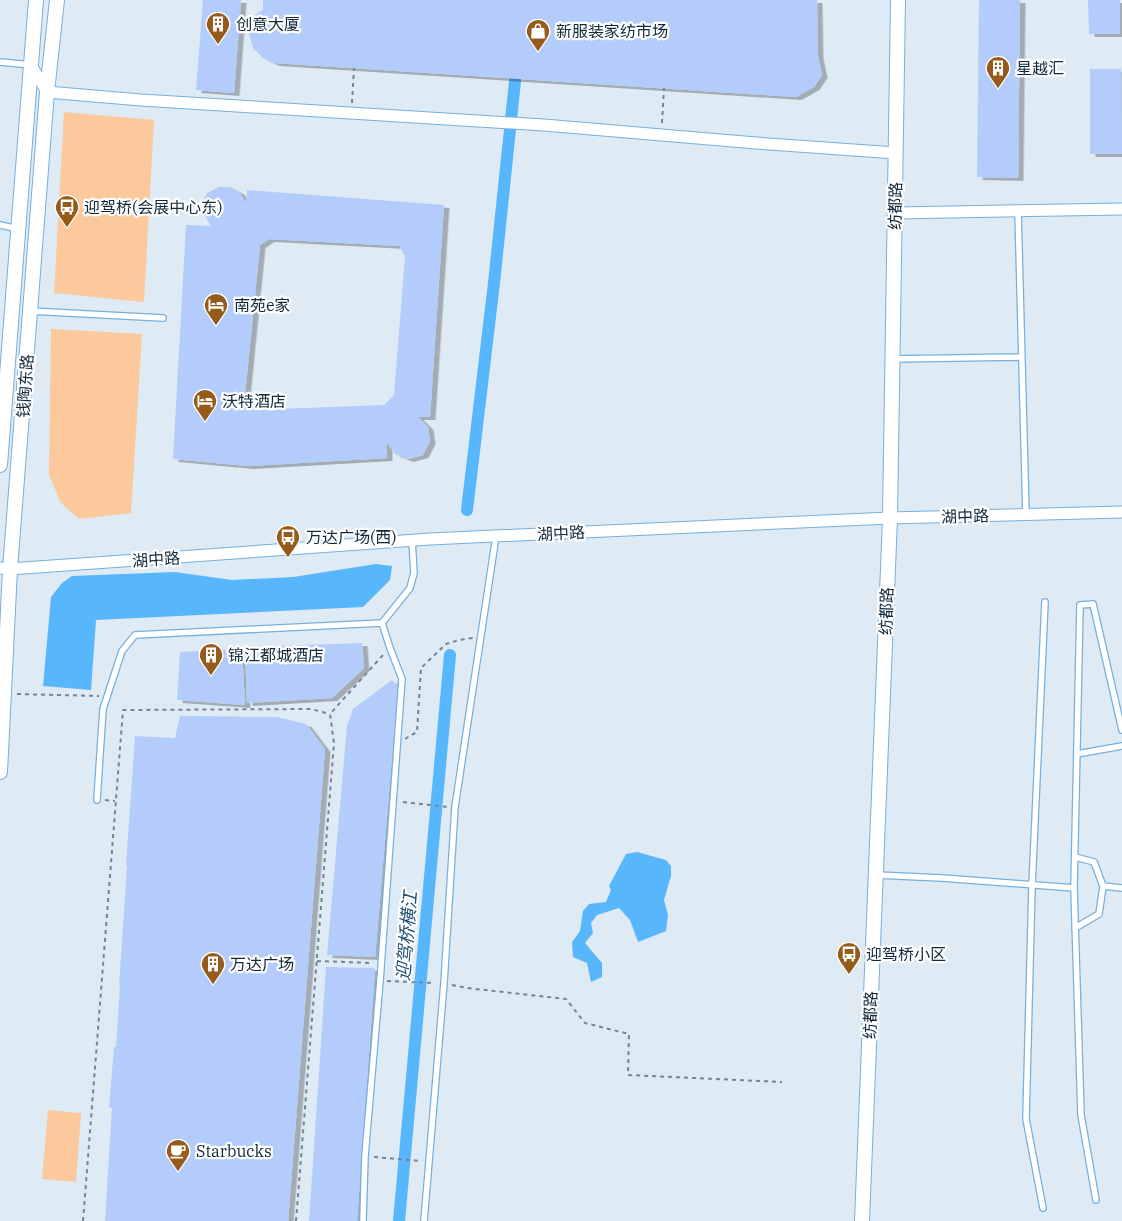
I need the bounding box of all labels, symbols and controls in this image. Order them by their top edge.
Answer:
building icon: 创意大厦 [205,11,231,45]
place label: 创意大厦 [236,14,300,34]
shop icon: 新服装家纺市场 [525,18,551,52]
place label: 新服装家纺市场 [556,21,668,41]
building icon: 星越汇 [985,55,1011,89]
place label: 星越汇 [1016,58,1064,78]
street label: 纺都路 [885,182,905,230]
bus stop icon: 迎驾桥(会展中心东) [54,194,80,228]
place label: 迎驾桥(会展中心东) [84,197,223,217]
hotel icon: 南苑e家 [203,292,229,326]
place label: 南苑e家 [234,295,291,315]
street label: 钱陶东路 [13,353,37,419]
hotel icon: 沃特酒店 [192,388,218,422]
place label: 沃特酒店 [222,391,286,411]
street label: 湖中路 [941,505,989,527]
street label: 湖中路 [537,522,585,544]
bus stop icon: 万达广场(西) [275,524,301,558]
place label: 万达广场(西) [306,527,397,547]
street label: 湖中路 [131,547,181,571]
street label: 纺都路 [875,587,897,635]
building icon: 锦江都城酒店 [198,642,224,676]
place label: 锦江都城酒店 [228,645,324,665]
water label: 迎驾桥横江 [391,888,422,982]
bus stop icon: 迎驾桥小区 [836,941,862,975]
place label: 迎驾桥小区 [866,944,946,964]
building icon: 万达广场 [200,951,226,985]
place label: 万达广场 [230,954,294,974]
street label: 纺都路 [859,991,881,1039]
cafe icon: Starbucks [165,1138,191,1172]
place label: Starbucks [196,1141,272,1161]

